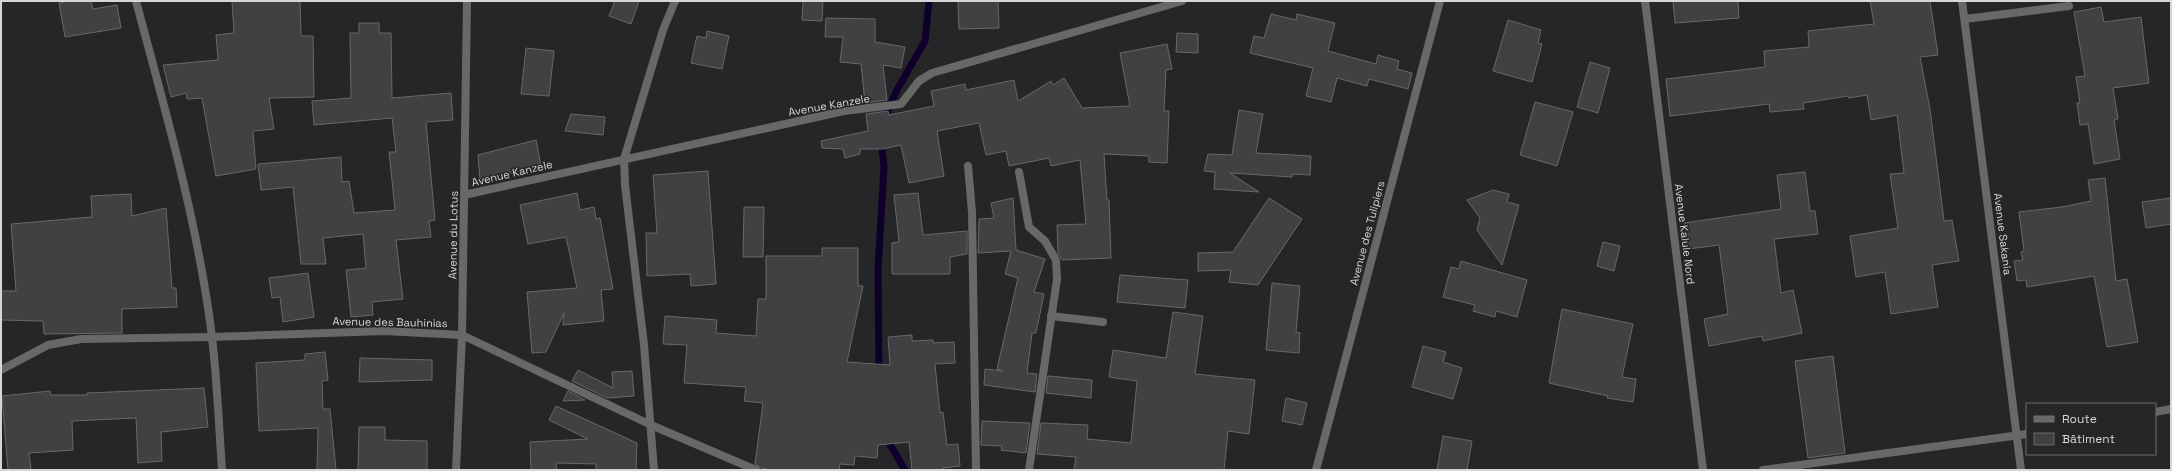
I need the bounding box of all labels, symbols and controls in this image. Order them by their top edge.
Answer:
street label: Avenue Kanzele [787,91,871,119]
street label: Avenue Kanzele [470,157,554,189]
street label: Avenue des Tulipiers [1346,179,1388,287]
street label: Avenue Kalule Nord [1672,183,1698,285]
street label: Avenue du Lotus [445,190,461,279]
street label: Avenue Sakania [1991,192,2015,277]
street label: Avenue des Bauhinias [332,314,448,330]
legend [2026,403,2156,455]
text: Route [2062,411,2097,427]
text: Bâtiment [2062,431,2115,447]

